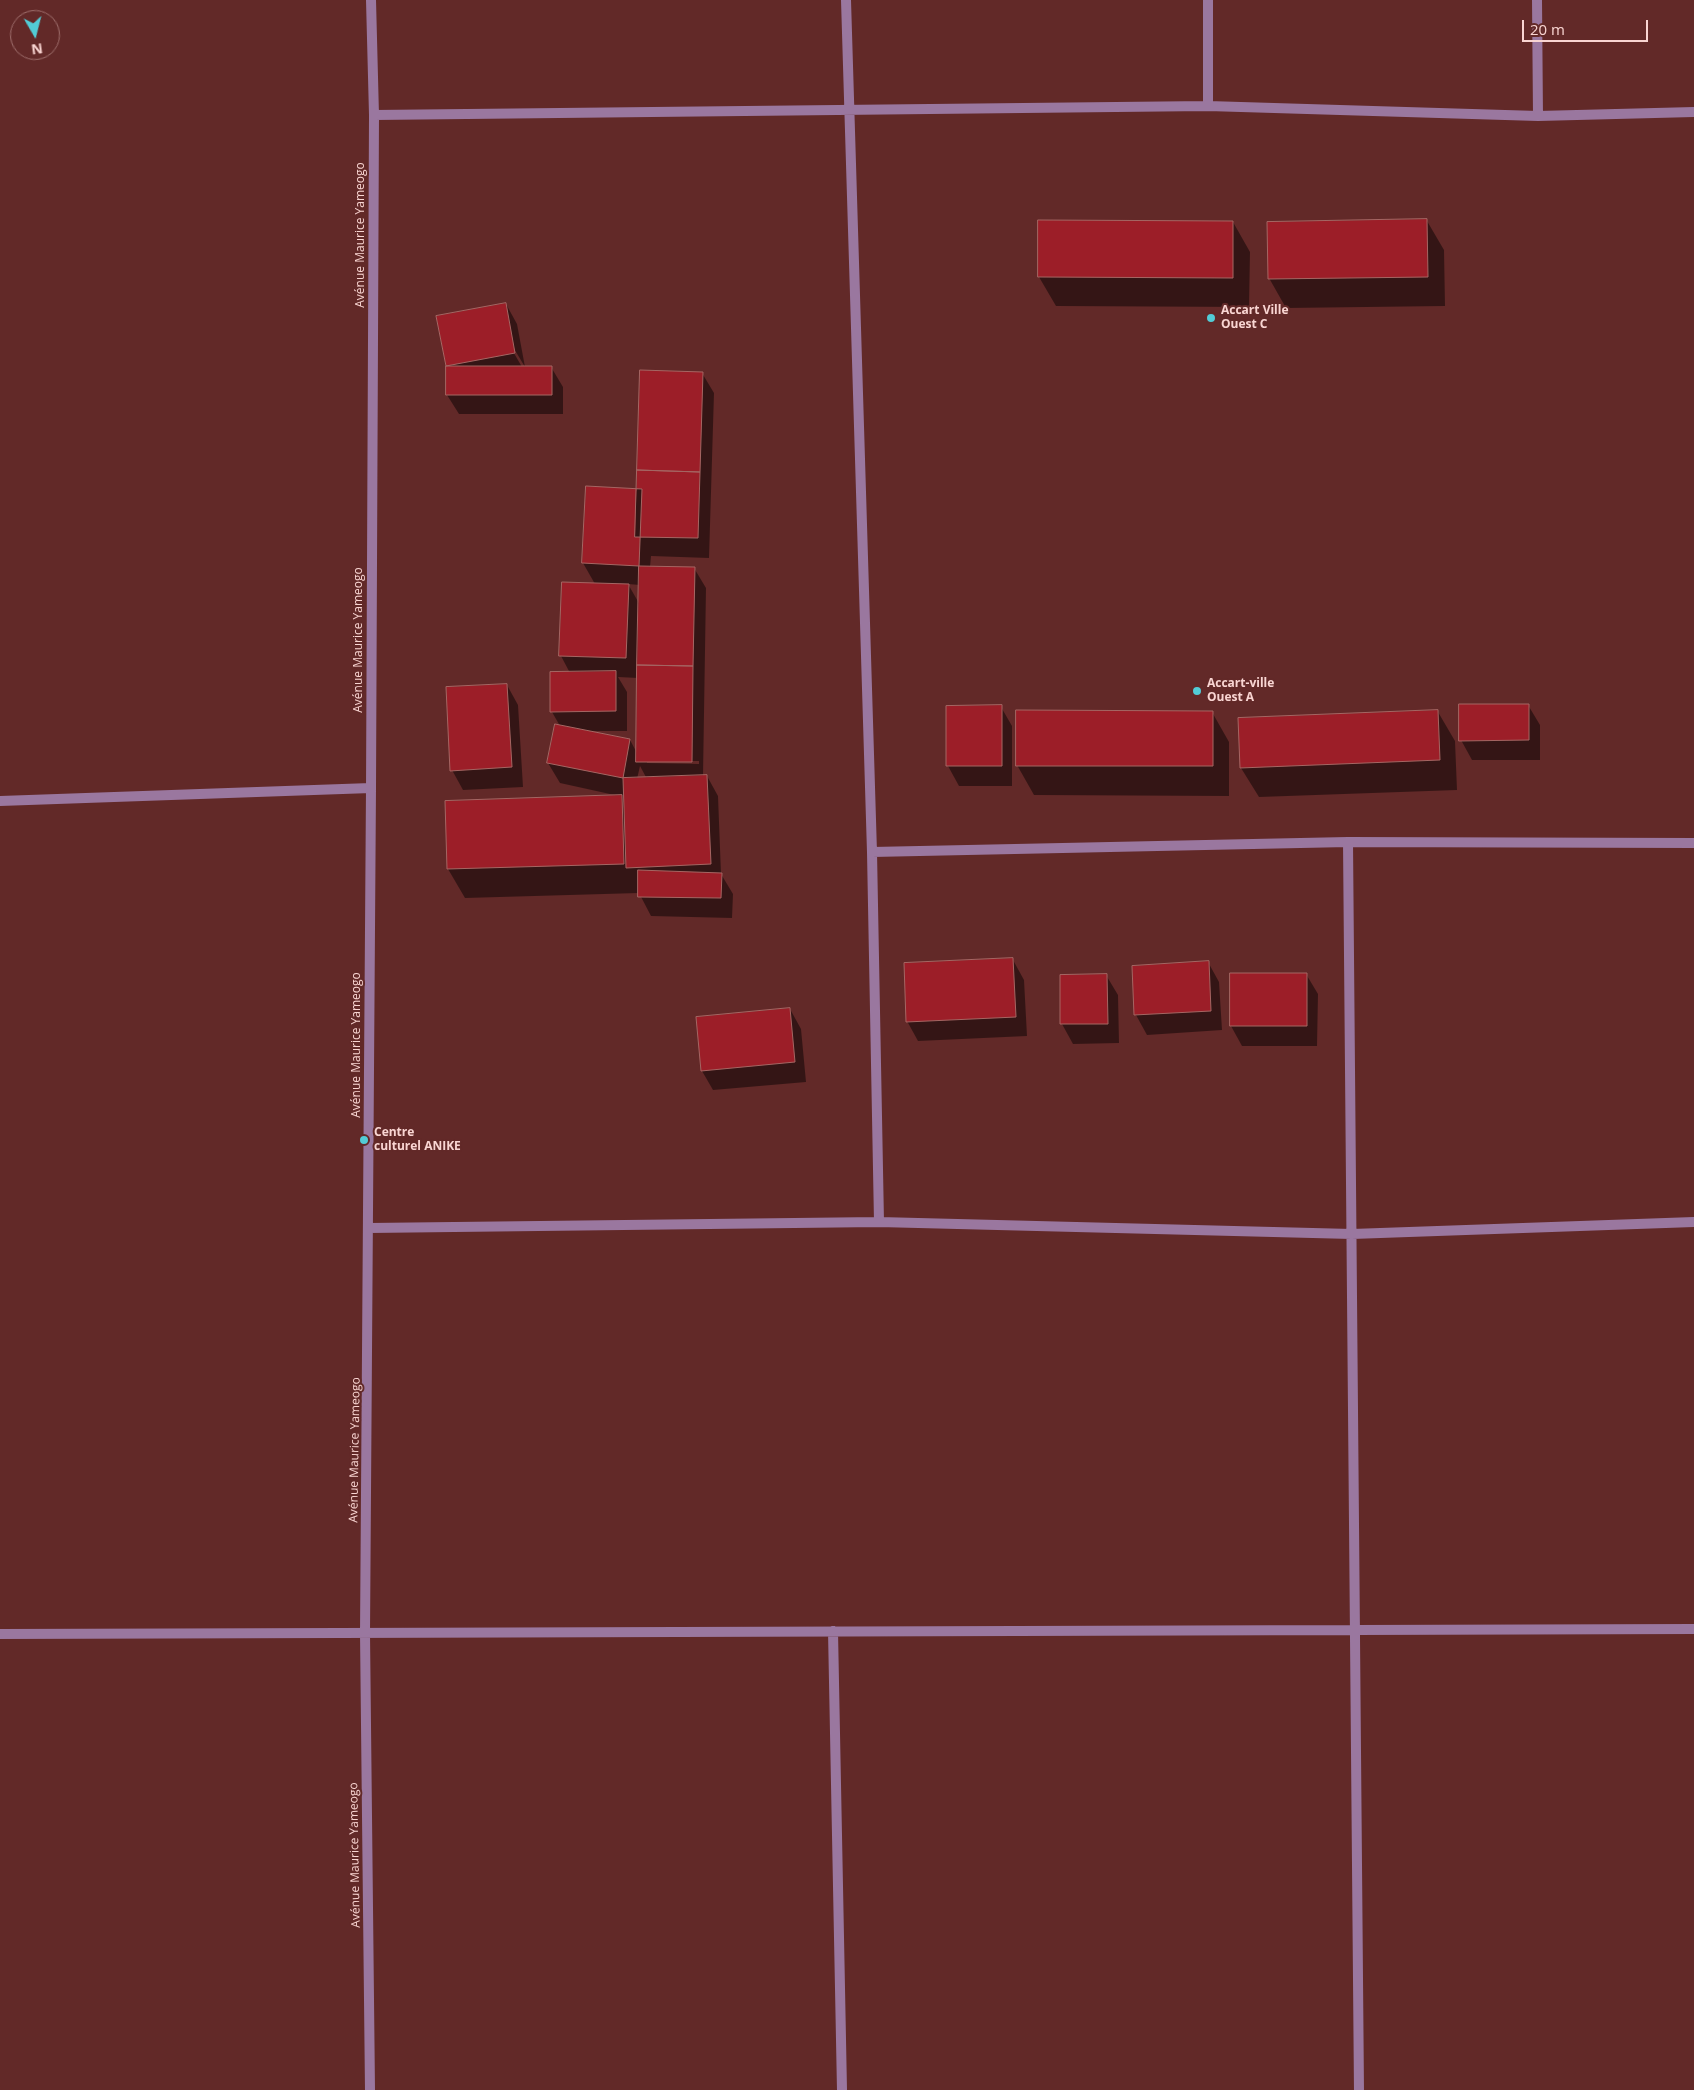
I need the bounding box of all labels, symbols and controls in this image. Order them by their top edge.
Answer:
north arrow [10,10,60,60]
scale bar [1524,10,1650,42]
text: 20 m [1530,19,1565,39]
text: N [30,39,44,60]
street label: Avénue Maurice Yameogo [354,162,368,308]
place label: Accart Ville Ouest C [1221,304,1289,332]
marker: Accart Ville Ouest C [1205,312,1217,324]
street label: Avénue Maurice Yameogo [352,567,366,713]
place label: Accart-ville Ouest A [1207,677,1274,705]
marker: Accart-ville Ouest A [1191,685,1203,697]
street label: Avénue Maurice Yameogo [350,972,364,1118]
place label: Centre culturel ANIKE [374,1126,461,1154]
marker: Centre culturel ANIKE [358,1134,370,1146]
street label: Avénue Maurice Yameogo [347,1377,363,1523]
street label: Avénue Maurice Yameogo [347,1782,363,1928]

